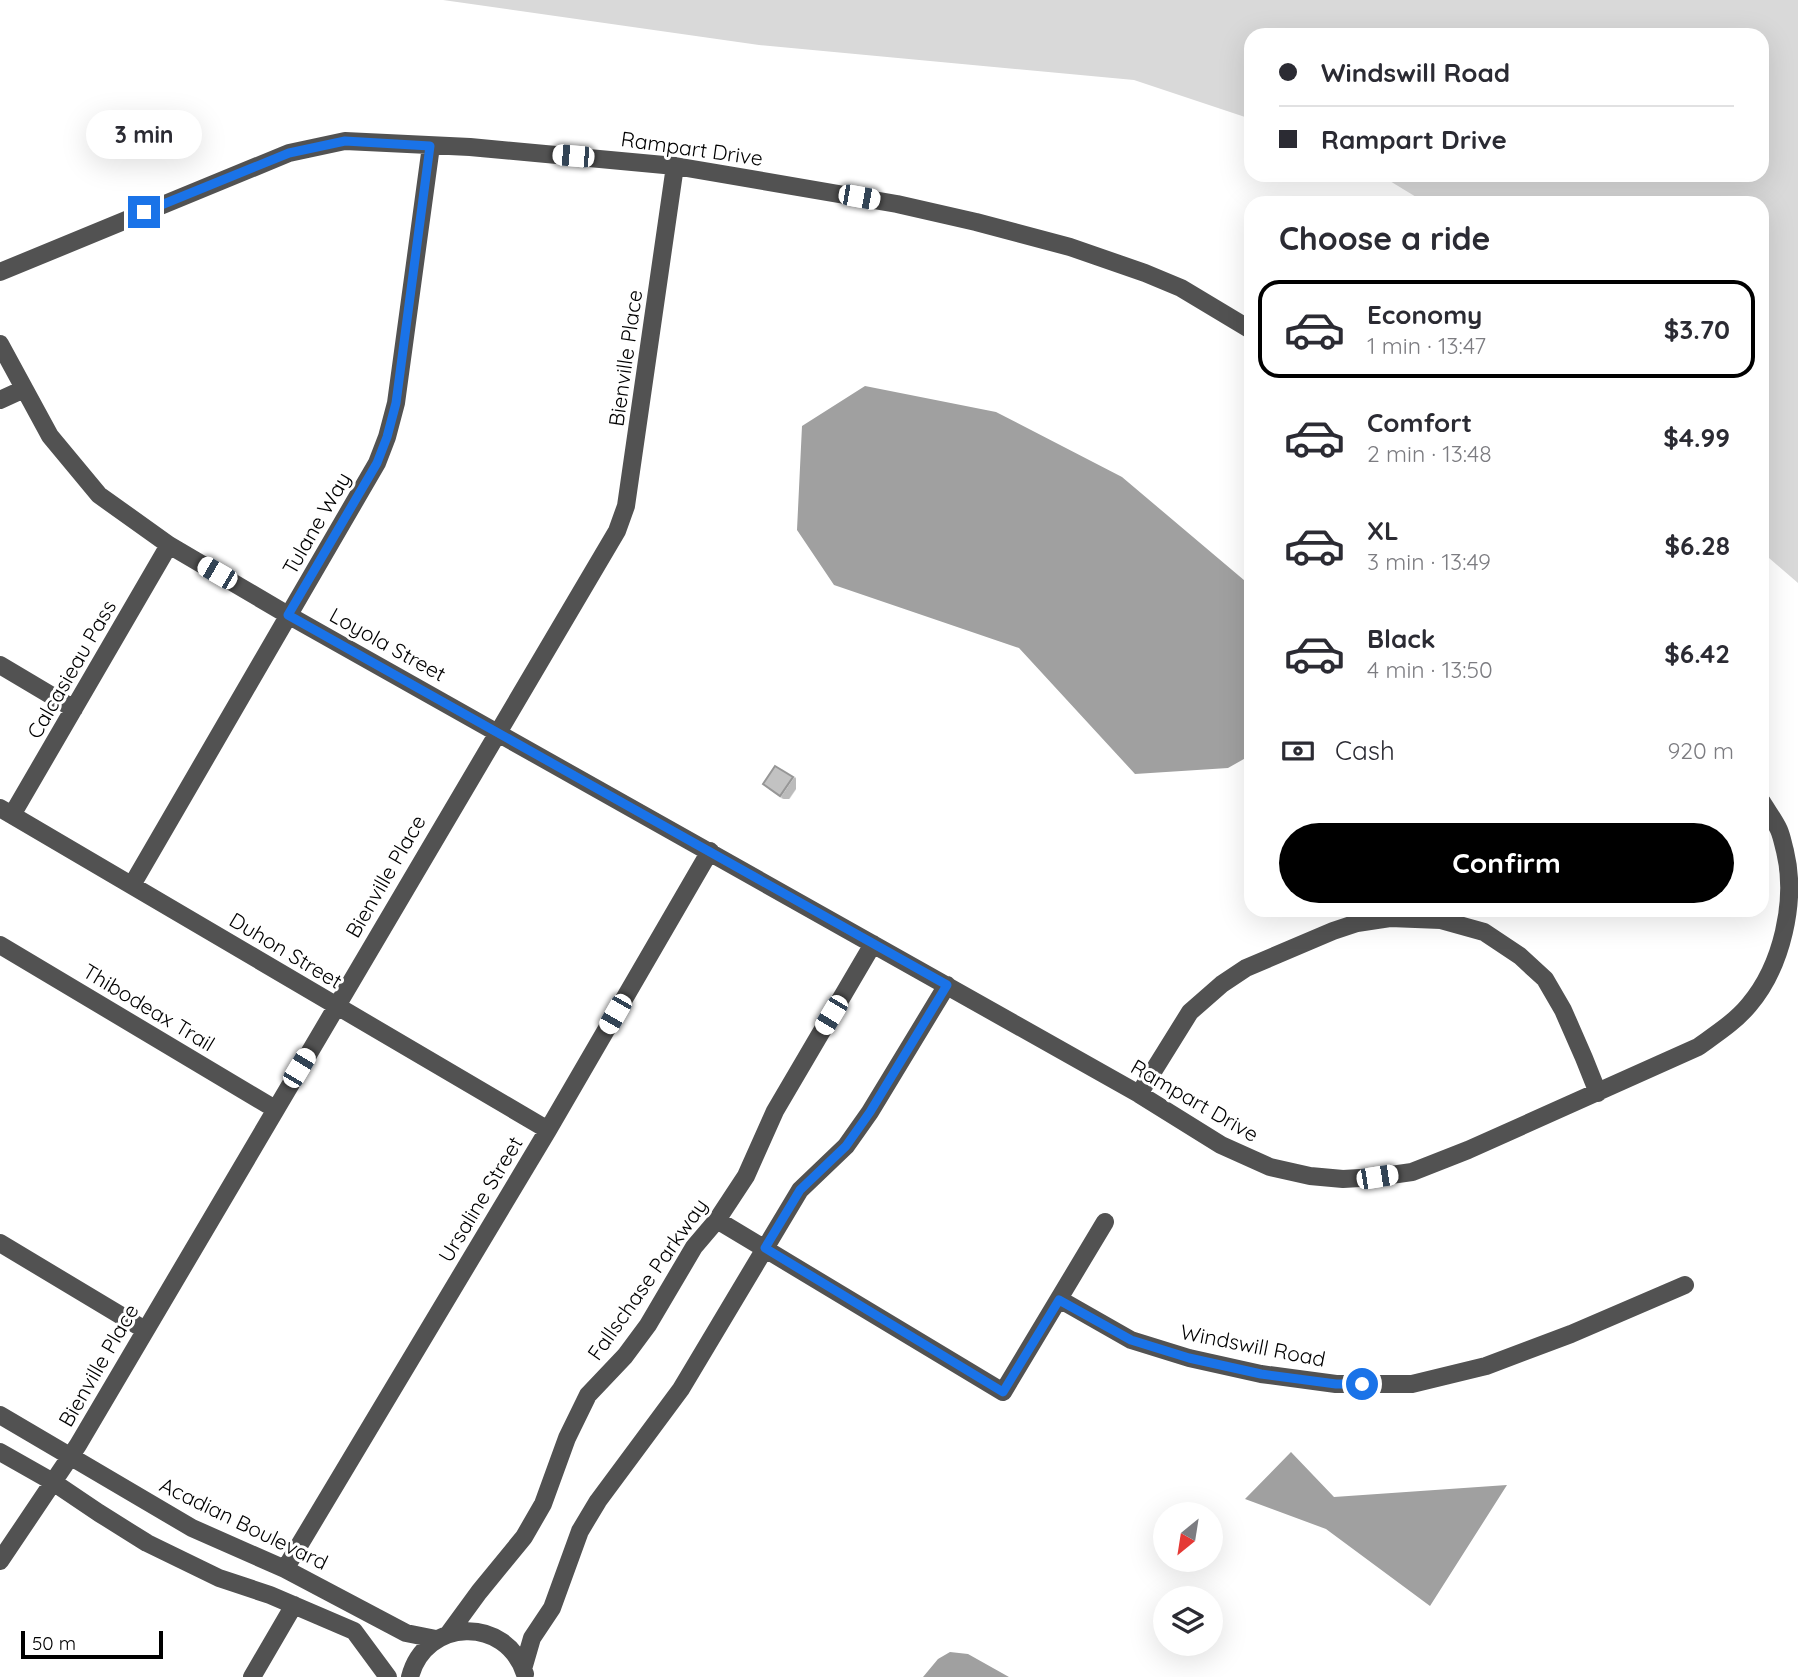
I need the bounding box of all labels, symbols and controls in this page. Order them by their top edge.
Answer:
text: Windswill Road [1321,56,1510,89]
callout: 3 min [86,110,202,160]
text: 3 min [114,120,174,149]
text: Rampart Drive [1321,123,1507,156]
street label: Rampart Drive [619,125,765,171]
car [552,144,595,168]
car [837,183,882,211]
route end [128,196,160,228]
text: Choose a ride [1279,218,1491,258]
street label: Bienville Place [603,288,647,428]
icon: car [1283,298,1346,361]
text: Economy [1367,298,1482,331]
text: $3.70 [1664,313,1730,346]
text: 1 min · 13:47 [1367,331,1486,360]
icon: car [1283,406,1346,469]
text: Comfort [1367,406,1472,439]
text: $4.99 [1663,421,1730,454]
text: 2 min · 13:48 [1367,439,1492,468]
street label: Tulane Way [276,467,356,579]
icon: car [1283,514,1346,577]
text: XL [1367,514,1399,547]
text: $6.28 [1665,529,1730,562]
text: 3 min · 13:49 [1367,547,1491,576]
car [194,553,241,593]
street label: Calcasieau Pass [21,595,121,743]
street label: Loyola Street [325,601,451,687]
icon: car [1283,622,1346,685]
text: Black [1367,622,1436,655]
text: $6.42 [1664,637,1730,670]
text: 4 min · 13:50 [1367,655,1493,684]
icon: cash [1279,732,1317,770]
text: Cash [1335,734,1395,767]
text: 920 m [1667,736,1734,765]
street label: Bienville Place [339,810,431,942]
button: Confirm [1279,823,1734,903]
street label: Duhon Street [225,906,347,994]
street label: Thibodeax Trail [78,957,220,1057]
car [596,991,635,1037]
car [812,992,851,1038]
car [280,1045,319,1091]
street label: Rampart Drive [1127,1053,1263,1147]
street label: Ursaline Street [432,1131,528,1267]
car [1355,1163,1400,1191]
street label: Fallschase Parkway [581,1193,713,1365]
street label: Bienville Place [52,1299,144,1431]
street label: Windswill Road [1178,1318,1328,1372]
route start [1346,1368,1378,1400]
street label: Acadian Boulevard [156,1471,332,1575]
north arrow [1153,1502,1223,1572]
map controls [1153,1502,1223,1656]
button: layers [1153,1586,1223,1656]
scale bar [21,1628,163,1660]
text: 50 m [32,1631,76,1655]

